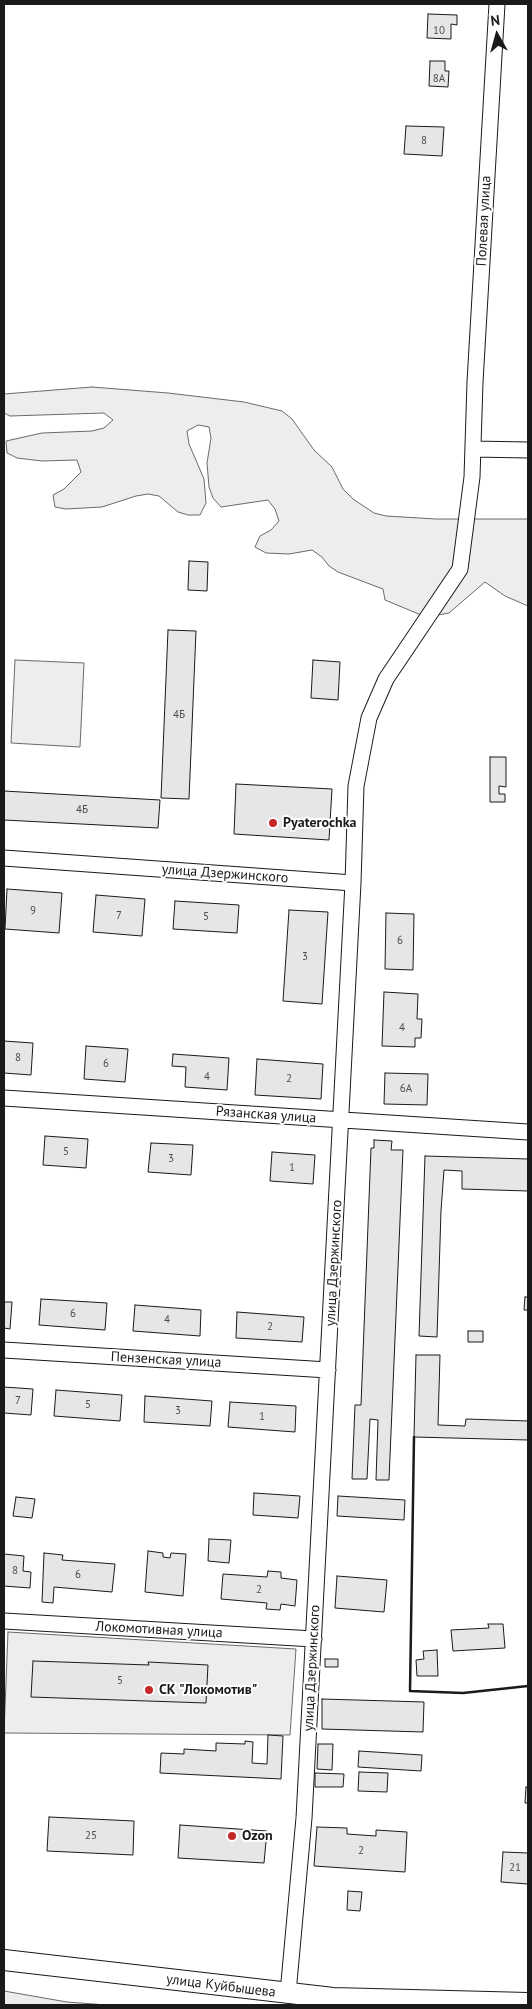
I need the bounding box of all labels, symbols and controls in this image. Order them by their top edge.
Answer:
north arrow [472,10,522,60]
text: N [490,11,501,30]
house number: 10 [433,24,445,38]
house number: 8А [433,72,445,86]
house number: 8 [421,134,427,148]
street label: Полевая улица [473,175,495,267]
house number: 4Б [173,708,185,722]
house number: 4Б [76,803,88,817]
place label: Pyaterochka [283,815,357,831]
marker: Pyaterochka [267,817,279,829]
street label: улица Дзержинского [161,861,289,887]
house number: 9 [30,904,36,918]
house number: 7 [116,909,122,923]
house number: 5 [203,910,209,924]
house number: 6 [397,934,403,948]
house number: 3 [302,950,308,964]
house number: 4 [399,1021,405,1035]
house number: 8 [15,1051,21,1065]
house number: 6 [103,1057,109,1071]
house number: 4 [204,1070,210,1084]
house number: 2 [286,1072,292,1086]
house number: 6А [400,1082,412,1096]
street label: Рязанская улица [215,1103,317,1127]
house number: 5 [63,1145,69,1159]
house number: 3 [168,1152,174,1166]
house number: 1 [289,1161,295,1175]
street label: улица Дзержинского [322,1199,346,1327]
house number: 6 [70,1307,76,1321]
house number: 4 [164,1313,170,1327]
house number: 2 [267,1320,273,1334]
street label: Пензенская улица [110,1349,222,1371]
house number: 7 [15,1394,21,1408]
house number: 5 [85,1398,91,1412]
house number: 3 [175,1404,181,1418]
house number: 1 [259,1410,265,1424]
house number: 8 [12,1564,18,1578]
house number: 6 [75,1568,81,1582]
house number: 2 [256,1583,262,1597]
street label: улица Дзержинского [300,1604,324,1732]
street label: Локомотивная улица [95,1618,223,1642]
house number: 5 [117,1674,123,1688]
place label: СК "Локомотив" [159,1682,257,1698]
marker: СК "Локомотив" [143,1684,155,1696]
place label: Ozon [242,1828,273,1844]
house number: 25 [85,1829,97,1843]
marker: Ozon [226,1830,238,1842]
house number: 2 [358,1844,364,1858]
house number: 21 [509,1861,521,1875]
street label: улица Куйбышева [165,1971,277,2001]

